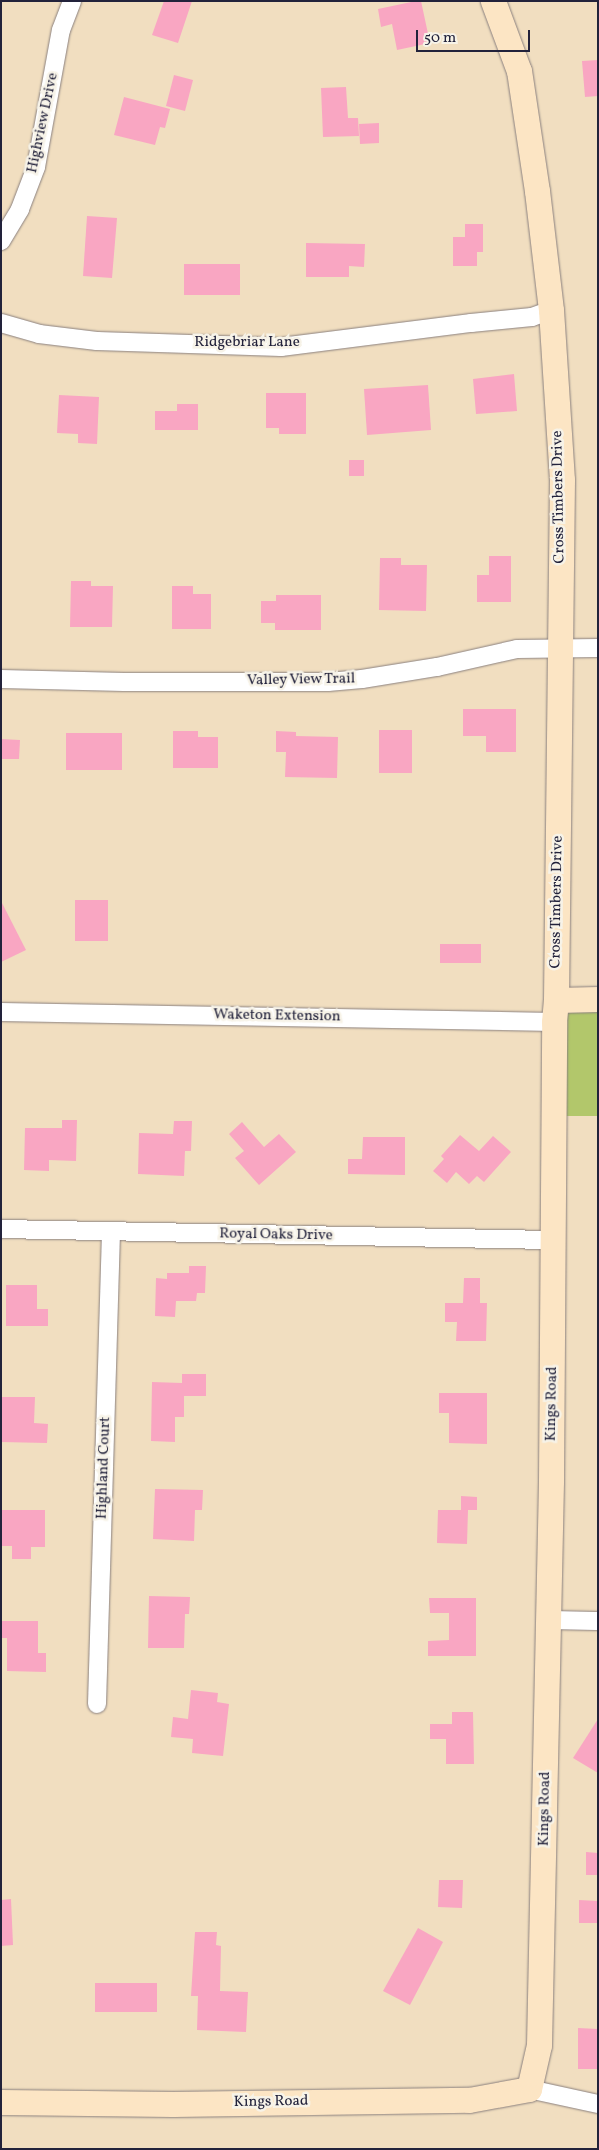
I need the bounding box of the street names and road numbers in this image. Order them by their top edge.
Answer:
street label: Highview Drive [24,71,62,175]
street label: Ridgebriar Lane [194,334,300,352]
street label: Cross Timbers Drive [549,430,569,564]
street label: Valley View Trail [246,670,356,690]
street label: Cross Timbers Drive [547,835,567,969]
street label: Waketon Extension [213,1006,341,1026]
street label: Royal Oaks Drive [219,1225,333,1245]
street label: Kings Road [542,1367,562,1441]
street label: Highland Court [93,1416,115,1520]
street label: Kings Road [535,1772,555,1846]
street label: Kings Road [234,2092,308,2112]

